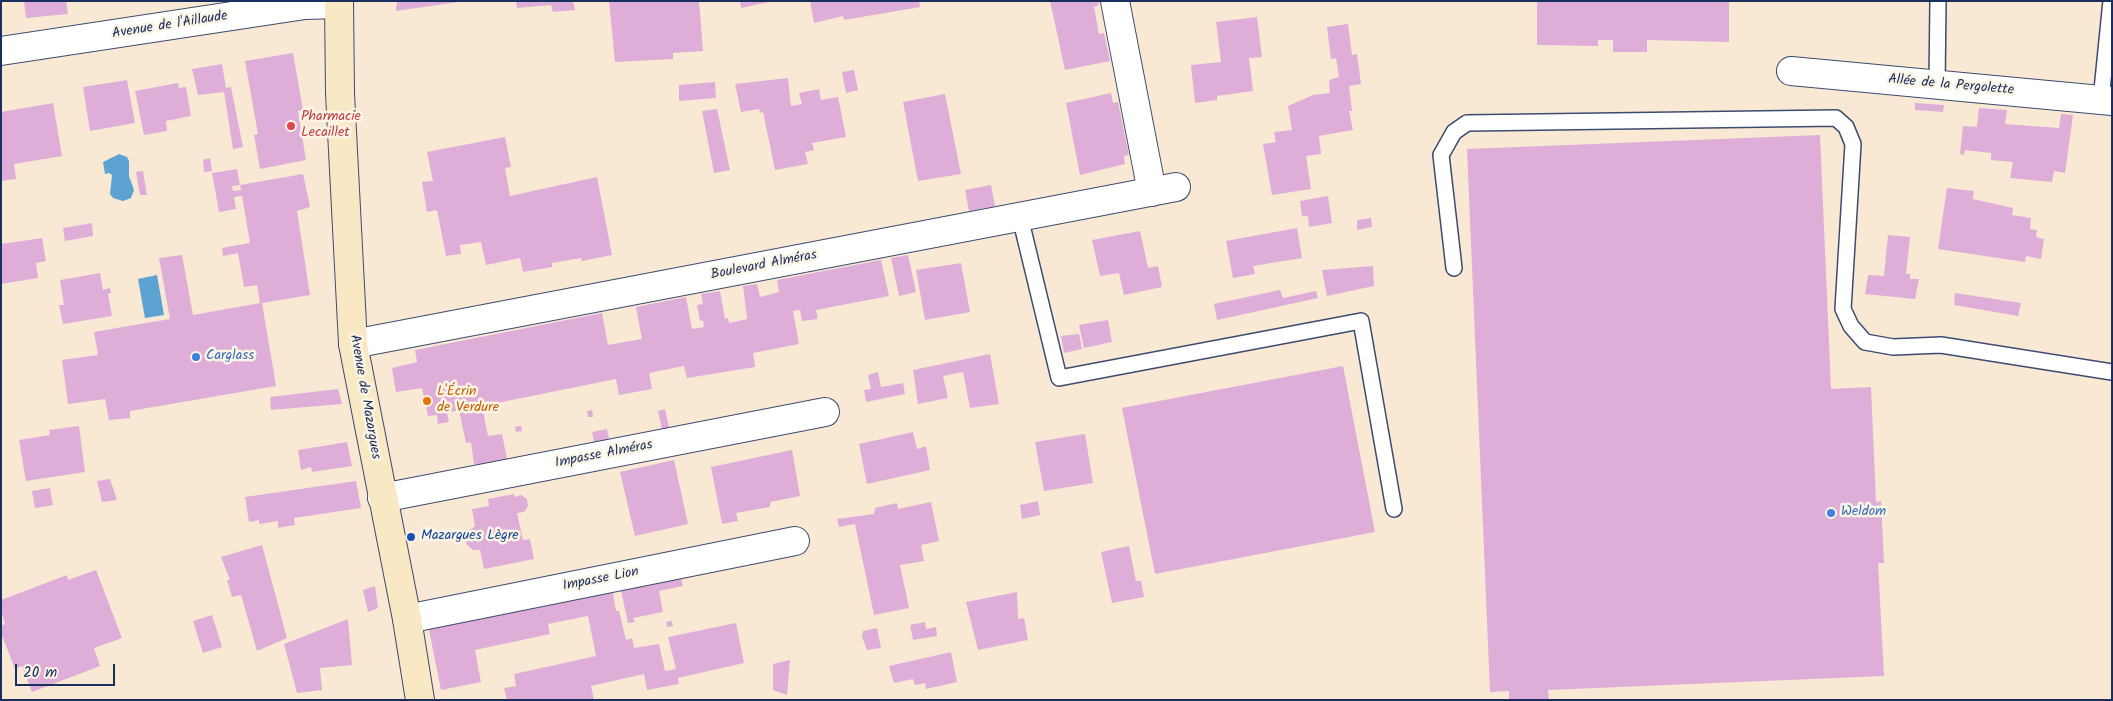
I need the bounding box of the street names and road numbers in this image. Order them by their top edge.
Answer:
street label: Avenue de l'Aillaude [111,9,229,43]
street label: Allée de la Pergolette [1887,72,2015,100]
street label: Boulevard Alméras [709,247,819,285]
street label: Avenue de Mazargues [345,333,383,461]
street label: Impasse Alméras [554,437,654,473]
street label: Impasse Lion [561,564,641,596]

